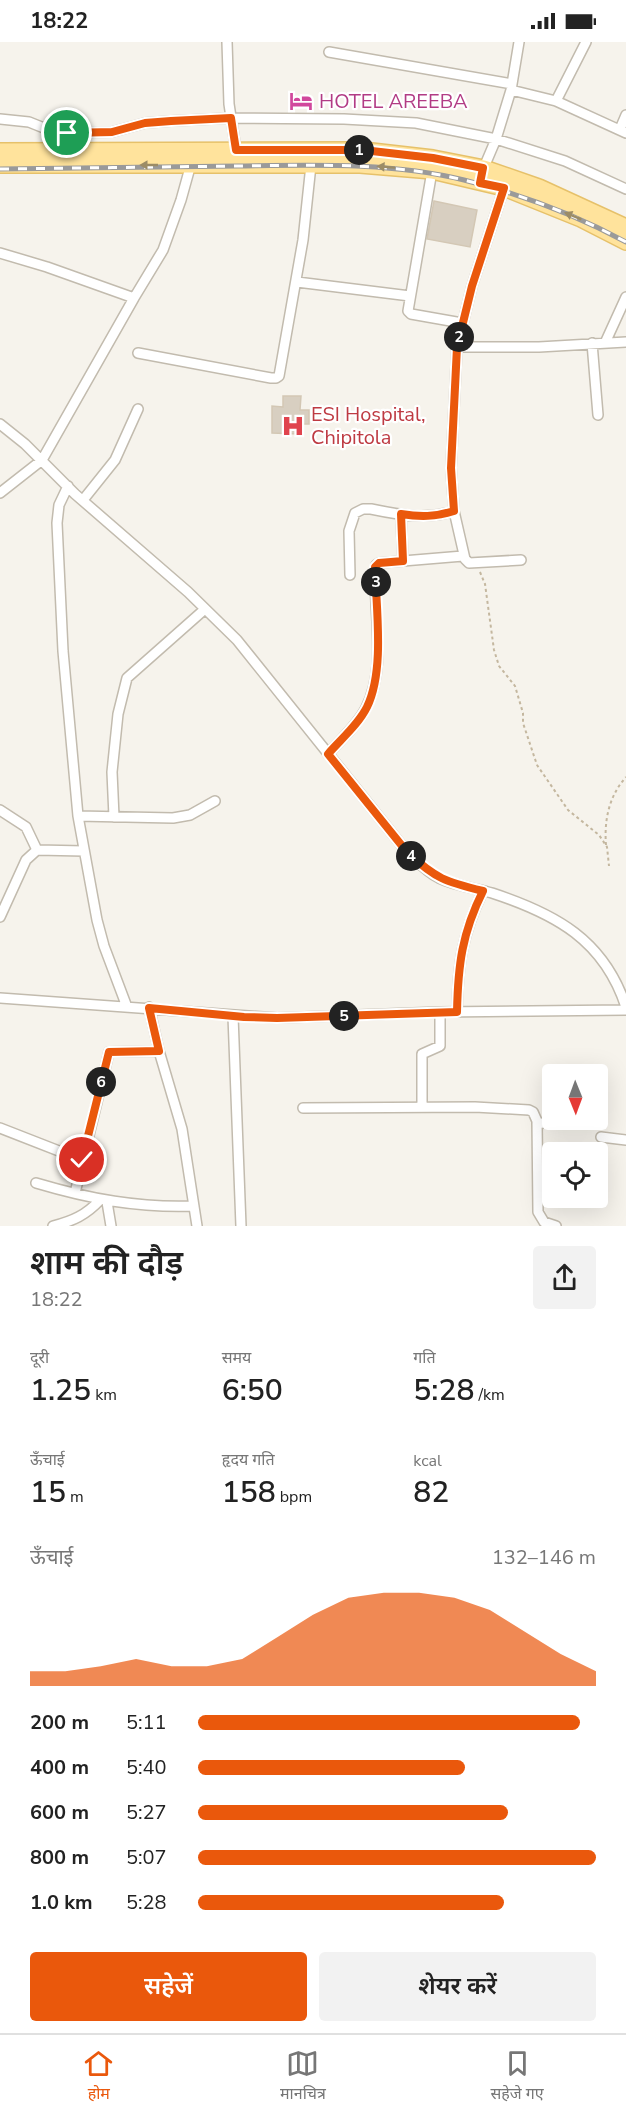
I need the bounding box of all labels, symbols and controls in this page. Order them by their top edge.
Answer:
text: 18:22 [30,6,88,36]
hotel icon: HOTEL AREEBA [288,88,314,114]
place label: HOTEL AREEBA [319,88,468,115]
pin [41,107,92,158]
icon: arrive [50,116,83,149]
pin: 1 [344,135,374,165]
text: 1 [354,139,364,161]
one-way arrow [140,160,159,170]
one-way arrow [377,162,396,172]
one-way arrow [564,211,582,221]
pin: 2 [444,322,474,352]
text: 2 [454,326,464,348]
place label: ESI Hospital, Chipitola [311,401,426,451]
hospital icon: ESI Hospital, Chipitola [280,413,306,439]
pin: 3 [361,567,391,597]
text: 3 [371,571,381,593]
pin: 4 [396,841,426,871]
text: 4 [406,845,416,867]
pin: 5 [329,1001,359,1031]
text: 5 [339,1005,349,1027]
north arrow [542,1064,608,1130]
map controls [542,1064,608,1208]
pin: 6 [86,1067,116,1097]
text: 6 [96,1071,106,1093]
pin [56,1134,107,1185]
button: locate [542,1142,608,1208]
icon: check [65,1143,98,1176]
text: शाम की दौड़ [30,1241,183,1286]
button: share [533,1246,596,1309]
text: 18:22 [30,1286,83,1313]
text: दूरी [30,1347,49,1369]
text: समय [222,1347,251,1369]
text: गति [413,1347,436,1369]
text: 1.25 [30,1370,91,1411]
text: 6:50 [222,1370,283,1411]
text: 5:28 [413,1370,474,1411]
text: km [91,1384,117,1406]
text: /km [474,1384,505,1406]
text: ऊँचाई [30,1449,65,1471]
text: हृदय गति [222,1449,275,1471]
text: kcal [413,1450,442,1472]
text: 15 [30,1472,66,1513]
text: 158 [222,1472,276,1513]
text: 82 [413,1472,449,1513]
text: m [66,1486,84,1508]
text: bpm [276,1486,312,1508]
text: ऊँचाई [30,1544,73,1571]
text: 132–146 m [492,1544,596,1571]
text: 200 m [30,1709,89,1736]
text: 5:11 [126,1709,167,1736]
text: 400 m [30,1754,89,1781]
text: 5:40 [126,1754,167,1781]
text: 600 m [30,1799,89,1826]
text: 5:27 [126,1799,167,1826]
text: 800 m [30,1844,89,1871]
text: 5:07 [126,1844,167,1871]
text: 1.0 km [30,1889,93,1916]
text: 5:28 [126,1889,167,1916]
button: सहेजें [30,1952,307,2021]
button: शेयर करें [319,1952,596,2021]
tab: होम [82,2047,115,2106]
tab: मानचित्र [280,2047,326,2106]
tab: सहेजे गए [490,2047,544,2106]

